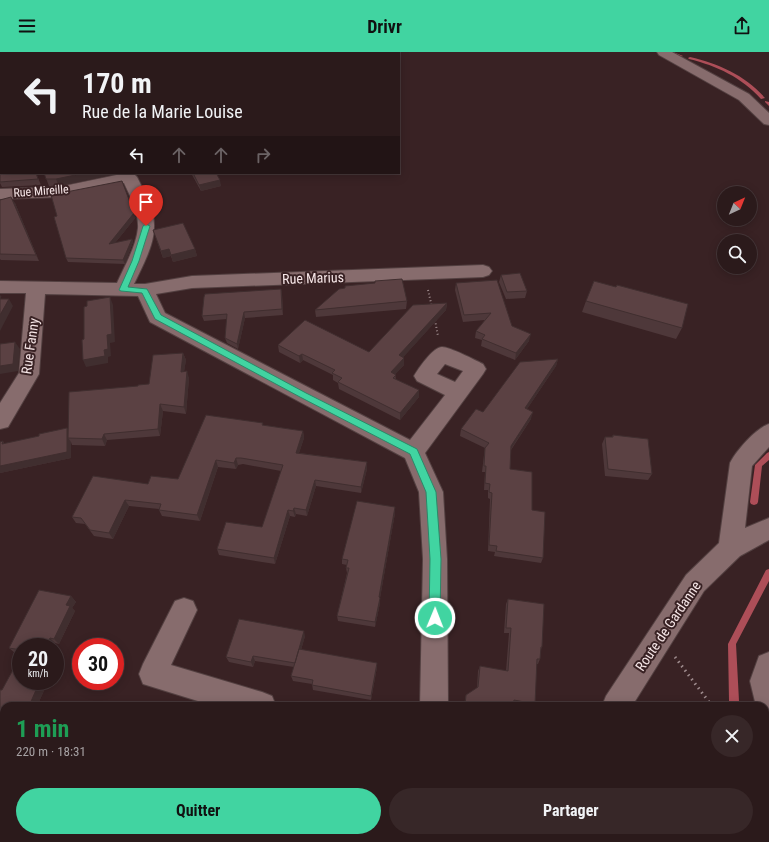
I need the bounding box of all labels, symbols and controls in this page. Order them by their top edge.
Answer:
icon: menu [16,15,38,37]
icon: share [731,15,753,37]
text: Drivr [367,16,402,37]
text: 170 m [82,67,152,100]
icon: left [16,68,68,120]
text: Rue de la Marie Louise [82,101,243,122]
icon: left [126,144,148,166]
icon: ahead [168,144,190,166]
icon: ahead [210,144,232,166]
icon: right [252,144,274,166]
street label: Rue Mireille [13,182,69,200]
pin [129,185,163,226]
north arrow [717,186,757,226]
map controls [717,186,757,274]
icon: arrive [135,191,157,213]
button: search [717,234,757,274]
street label: Rue Marius [282,269,344,287]
street label: Rue Fanny [18,317,42,375]
street label: Route de Gardanne [632,578,704,674]
position arrow [414,597,456,639]
speed limit sign: 30 [72,638,124,690]
text: 20 [28,647,48,671]
text: km/h [28,668,48,679]
text: 1 min [16,715,69,743]
button: close [711,715,753,757]
text: 220 m · 18:31 [16,744,86,759]
button: Quitter [16,788,381,834]
button: Partager [389,788,753,834]

